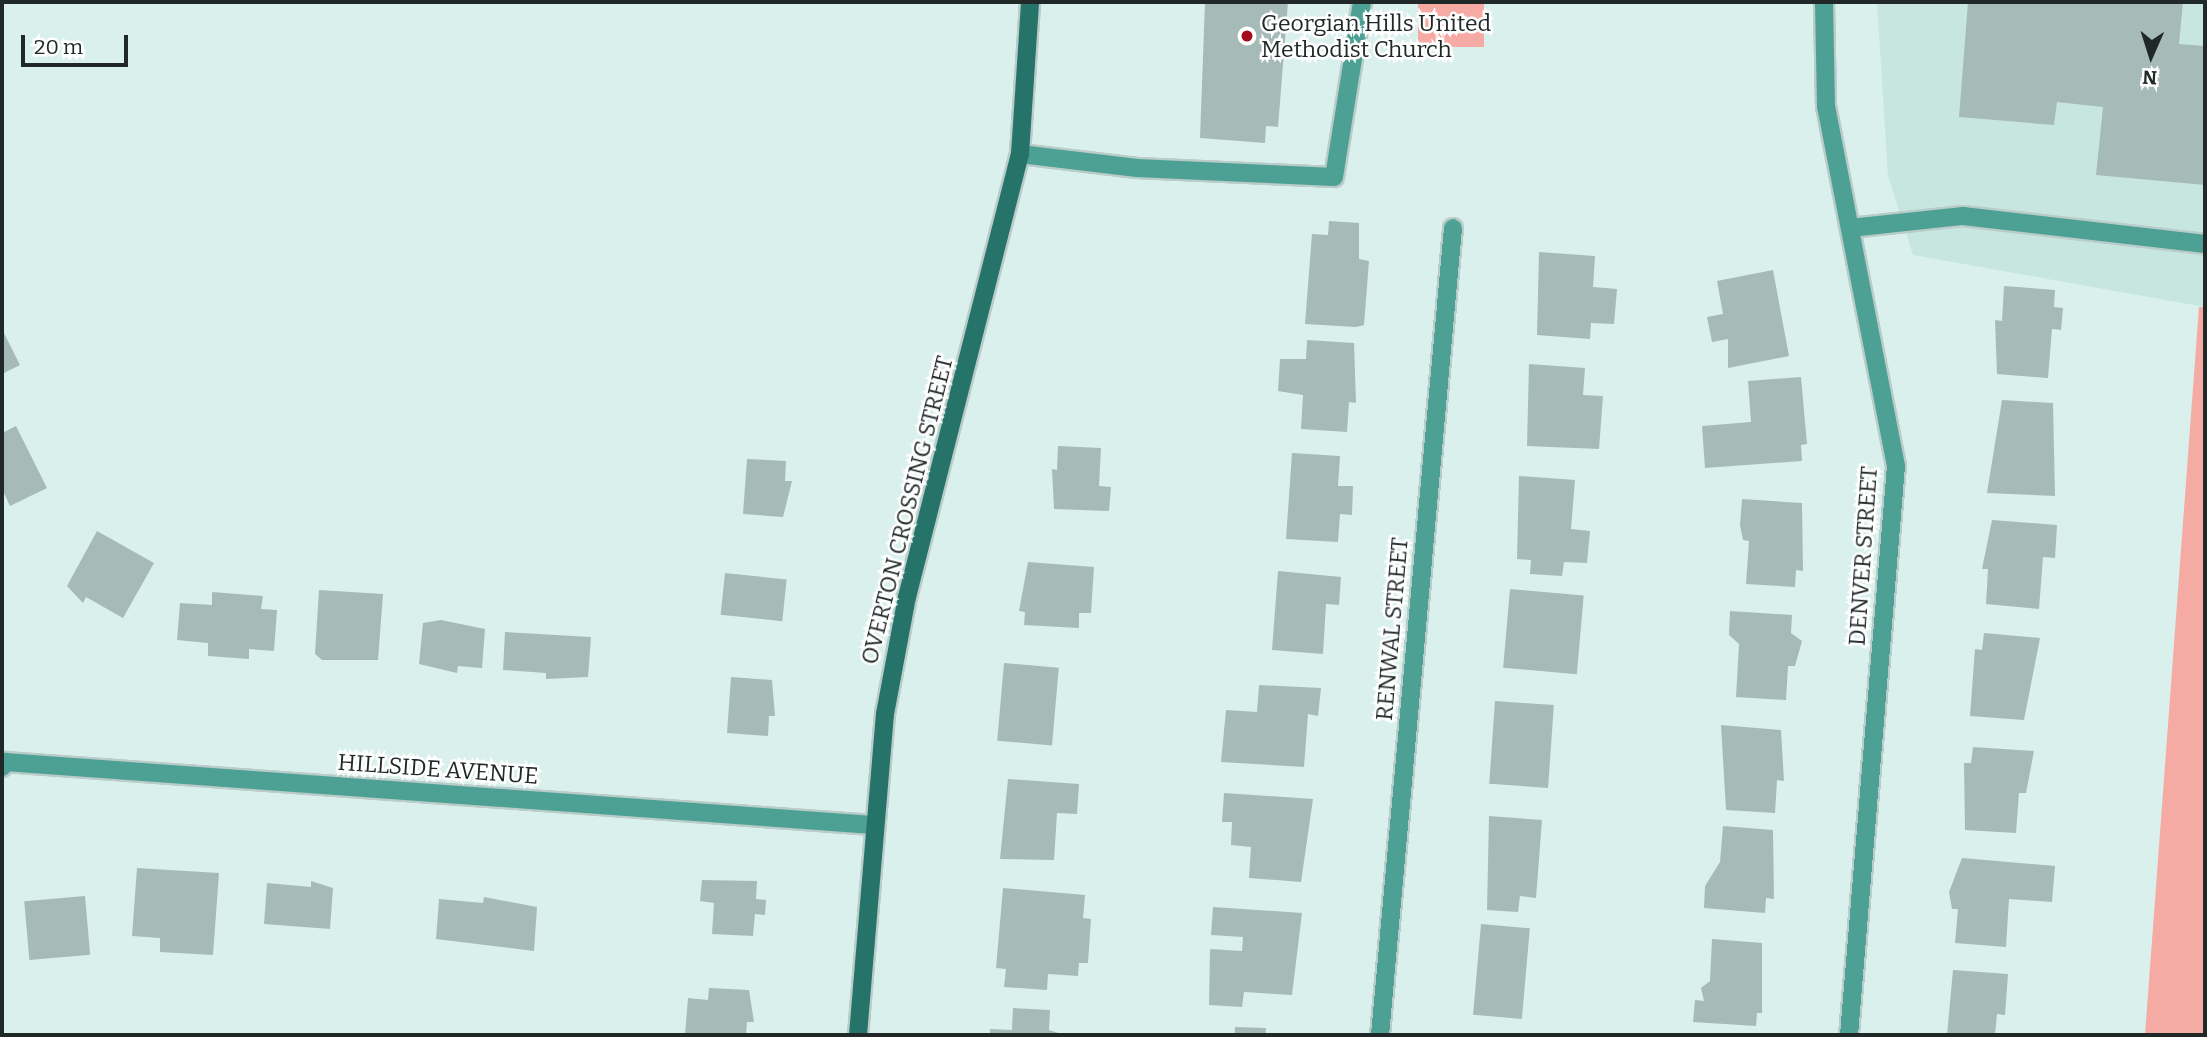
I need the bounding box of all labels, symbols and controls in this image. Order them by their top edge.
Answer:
place label: Georgian Hills United Methodist Church [1261,9,1491,63]
scale bar [24,21,131,65]
north arrow [2116,21,2186,91]
marker: Georgian Hills United Methodist Church [1239,28,1255,44]
text: 20 m [34,34,83,60]
text: N [2142,66,2158,89]
street label: OVERTON CROSSING STREET [855,353,959,667]
street label: DENVER STREET [1843,465,1883,647]
street label: RENWAL STREET [1370,536,1414,722]
street label: HILLSIDE AVENUE [337,748,539,790]

